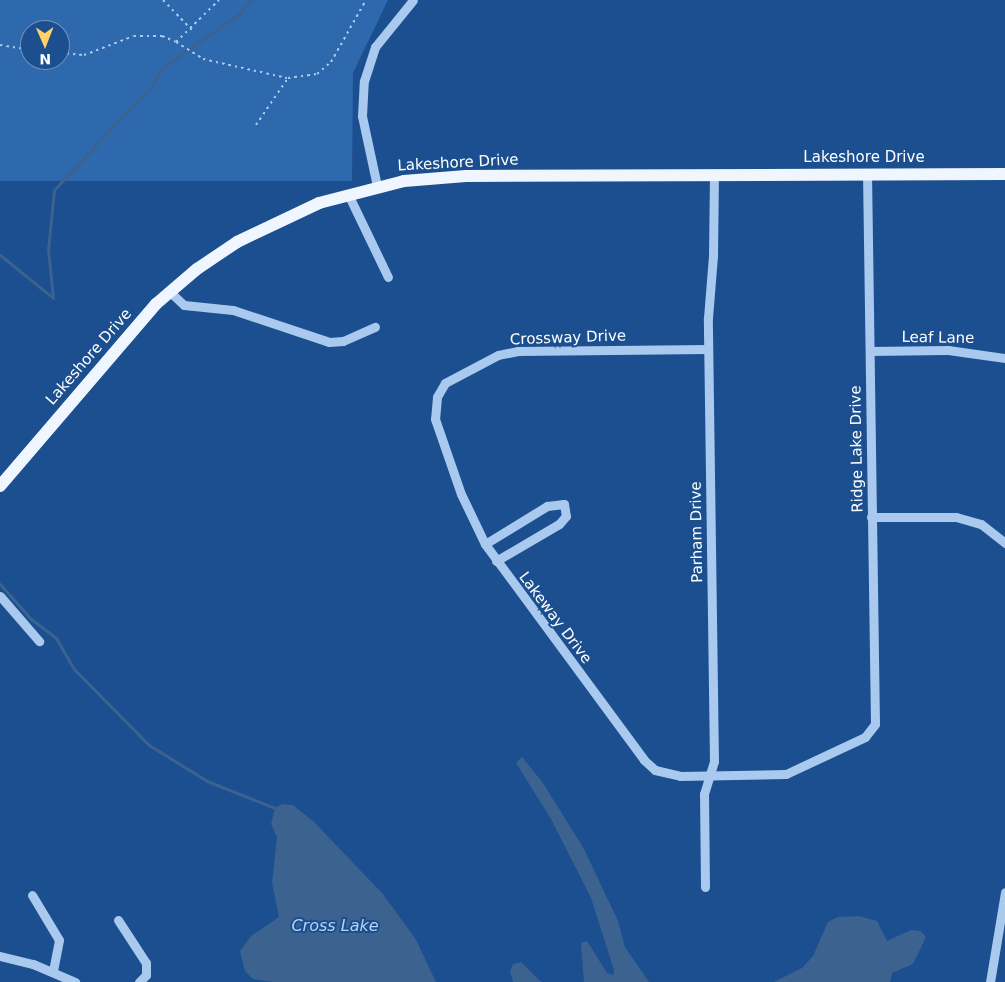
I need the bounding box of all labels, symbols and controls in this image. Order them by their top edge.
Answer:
north arrow [20,20,70,70]
text: N [39,51,51,67]
street label: Lakeshore Drive [803,149,925,167]
street label: Lakeshore Drive [397,151,519,175]
street label: Lakeshore Drive [42,305,136,409]
street label: Crossway Drive [510,327,626,349]
street label: Leaf Lane [901,328,975,348]
street label: Ridge Lake Drive [847,385,867,513]
street label: Parham Drive [687,481,707,583]
street label: Lakeway Drive [515,569,595,667]
water label: Cross Lake [291,916,379,936]

